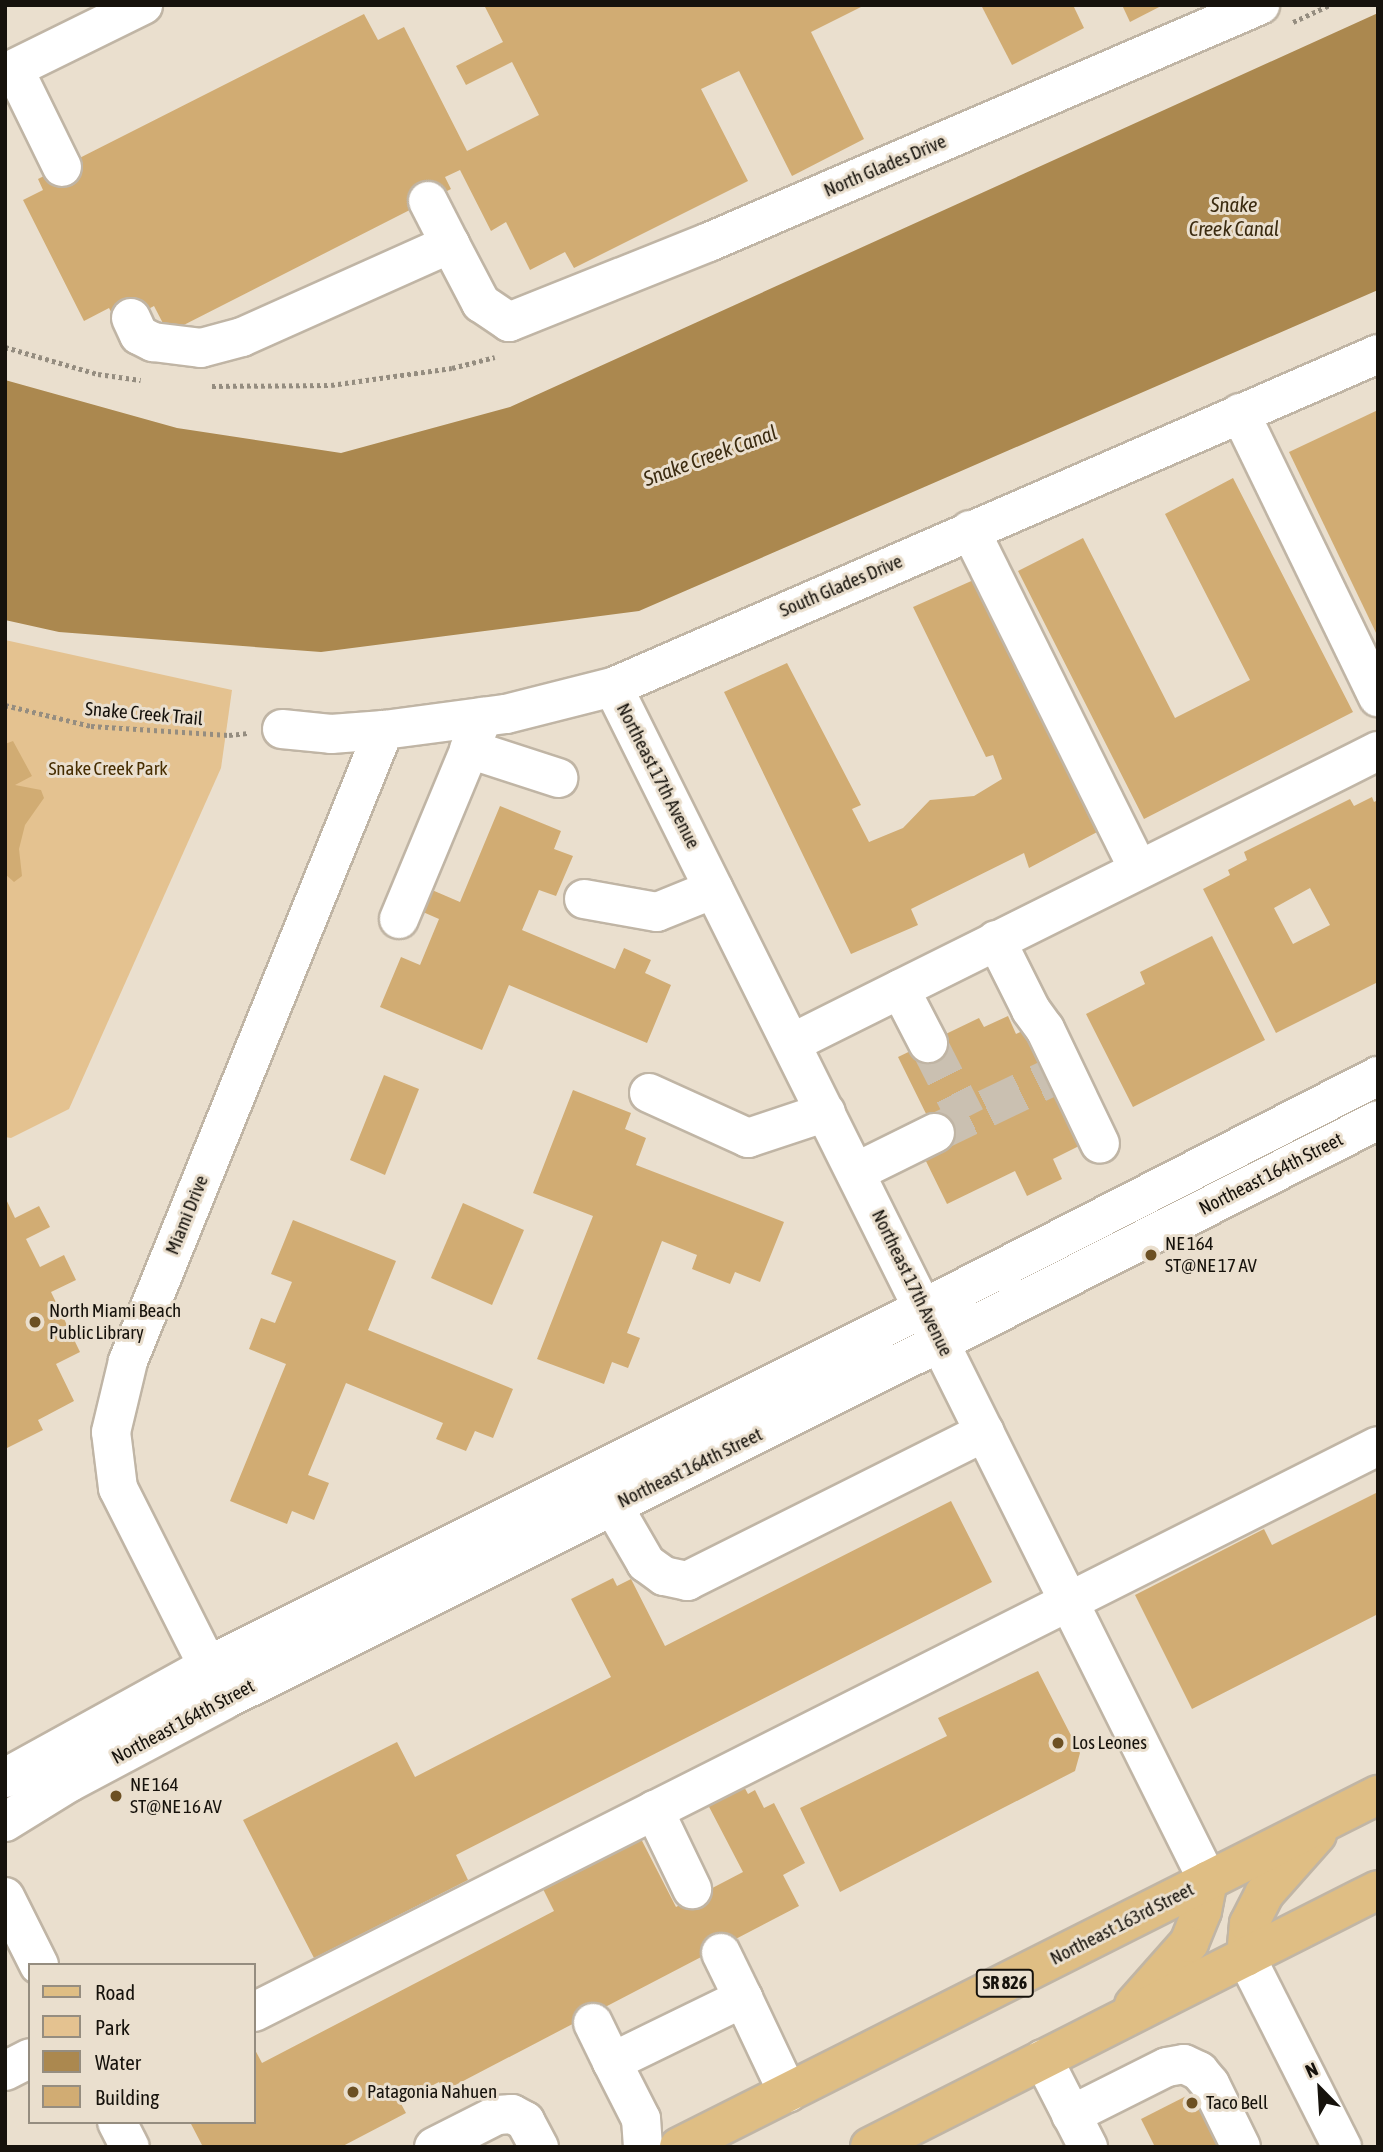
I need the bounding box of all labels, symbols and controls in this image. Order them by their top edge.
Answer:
street label: North Glades Drive [820,130,950,202]
water label: Snake Creek Canal [1189,191,1279,241]
water label: Snake Creek Canal [640,419,780,491]
street label: South Glades Drive [776,550,906,622]
street label: Snake Creek Trail [84,697,204,731]
street label: Northeast 17th Avenue [611,699,705,853]
park label: Snake Creek Park [48,758,168,780]
street label: Northeast 164th Street [1195,1128,1347,1220]
street label: Miami Drive [161,1172,213,1258]
street label: Northeast 17th Avenue [867,1206,957,1360]
place label: NE 164 ST@NE 17 AV [1165,1233,1257,1277]
marker: NE 164 ST@NE 17 AV [1143,1247,1159,1263]
place label: North Miami Beach Public Library [49,1300,181,1344]
marker: North Miami Beach Public Library [27,1314,43,1330]
street label: Northeast 164th Street [614,1423,766,1513]
street label: Northeast 164th Street [108,1675,258,1769]
place label: Los Leones [1072,1732,1147,1754]
marker: Los Leones [1050,1735,1066,1751]
place label: NE 164 ST@NE 16 AV [130,1774,222,1818]
marker: NE 164 ST@NE 16 AV [108,1788,124,1804]
street label: Northeast 163rd Street [1046,1878,1198,1970]
legend [28,1963,256,2124]
road number: SR 826 [975,1968,1035,1997]
text: Road [95,1980,135,2004]
text: Park [95,2015,130,2039]
text: Water [95,2050,141,2074]
north arrow [1285,2054,1355,2124]
text: N [1302,2057,1321,2082]
place label: Patagonia Nahuen [367,2081,497,2103]
marker: Patagonia Nahuen [345,2084,361,2100]
text: Building [95,2085,159,2109]
place label: Taco Bell [1206,2092,1268,2114]
marker: Taco Bell [1184,2095,1200,2111]

